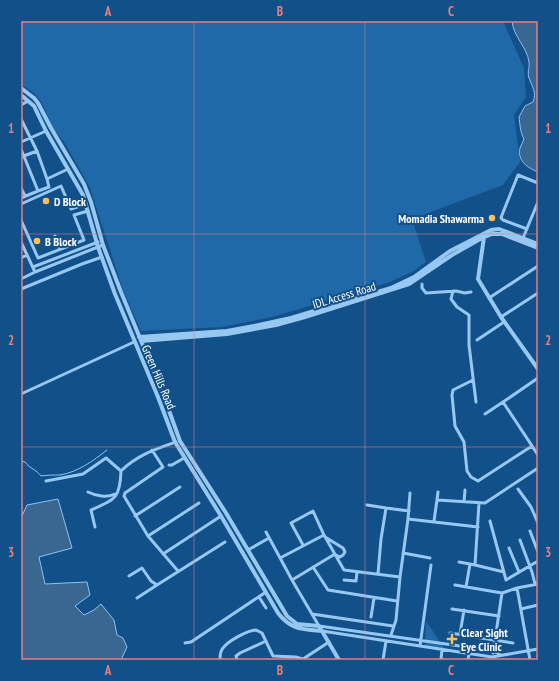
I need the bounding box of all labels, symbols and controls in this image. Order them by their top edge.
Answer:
text: A [104,3,112,20]
text: B [277,3,283,20]
text: C [448,3,454,20]
text: 1 [8,120,14,137]
text: 1 [545,120,551,137]
place label: D Block [54,194,86,209]
marker: D Block [41,196,51,206]
place label: Momadia Shawarma [398,211,484,226]
marker: Momadia Shawarma [487,213,497,223]
place label: B Block [45,234,77,249]
marker: B Block [32,236,42,246]
street label: IDL Access Road [310,278,378,312]
text: 2 [8,332,14,349]
text: 2 [545,332,551,349]
street label: Green Hills Road [139,343,179,411]
text: 3 [8,544,14,561]
text: 3 [545,544,551,561]
place label: Clear Sight Eye Clinic [461,625,508,654]
marker: Clear Sight Eye Clinic [446,633,458,645]
text: A [104,662,112,679]
text: B [277,662,283,679]
text: C [448,662,454,679]

